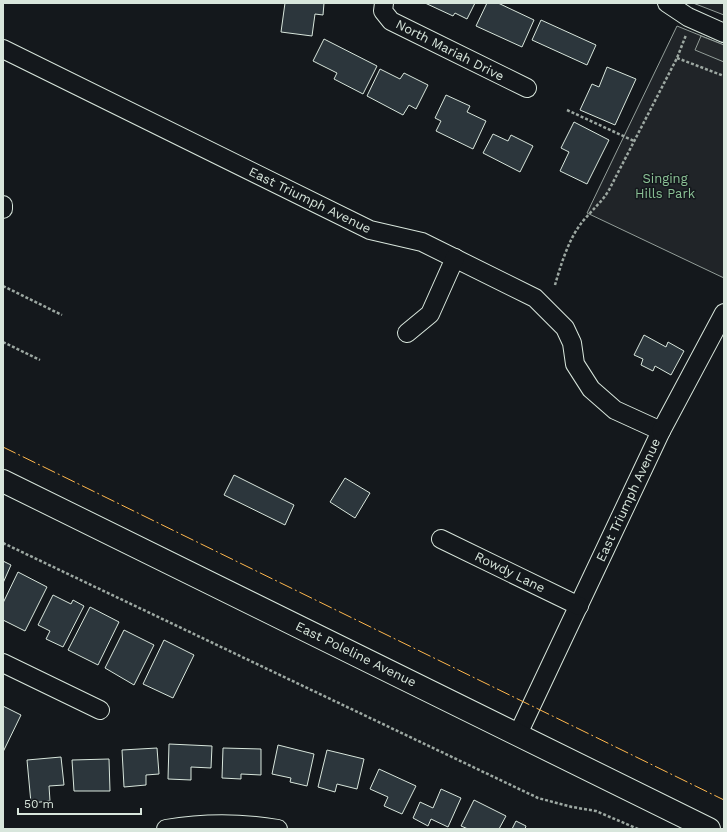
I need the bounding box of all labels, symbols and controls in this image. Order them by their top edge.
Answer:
street label: North Mariah Drive [393,16,507,84]
street label: East Triumph Avenue [246,164,374,236]
park label: Singing Hills Park [635,171,696,201]
street label: East Triumph Avenue [593,436,663,564]
street label: Rowdy Lane [472,549,548,595]
street label: East Poleline Avenue [293,618,419,690]
scale bar [18,790,141,816]
text: 50 m [24,797,54,811]

